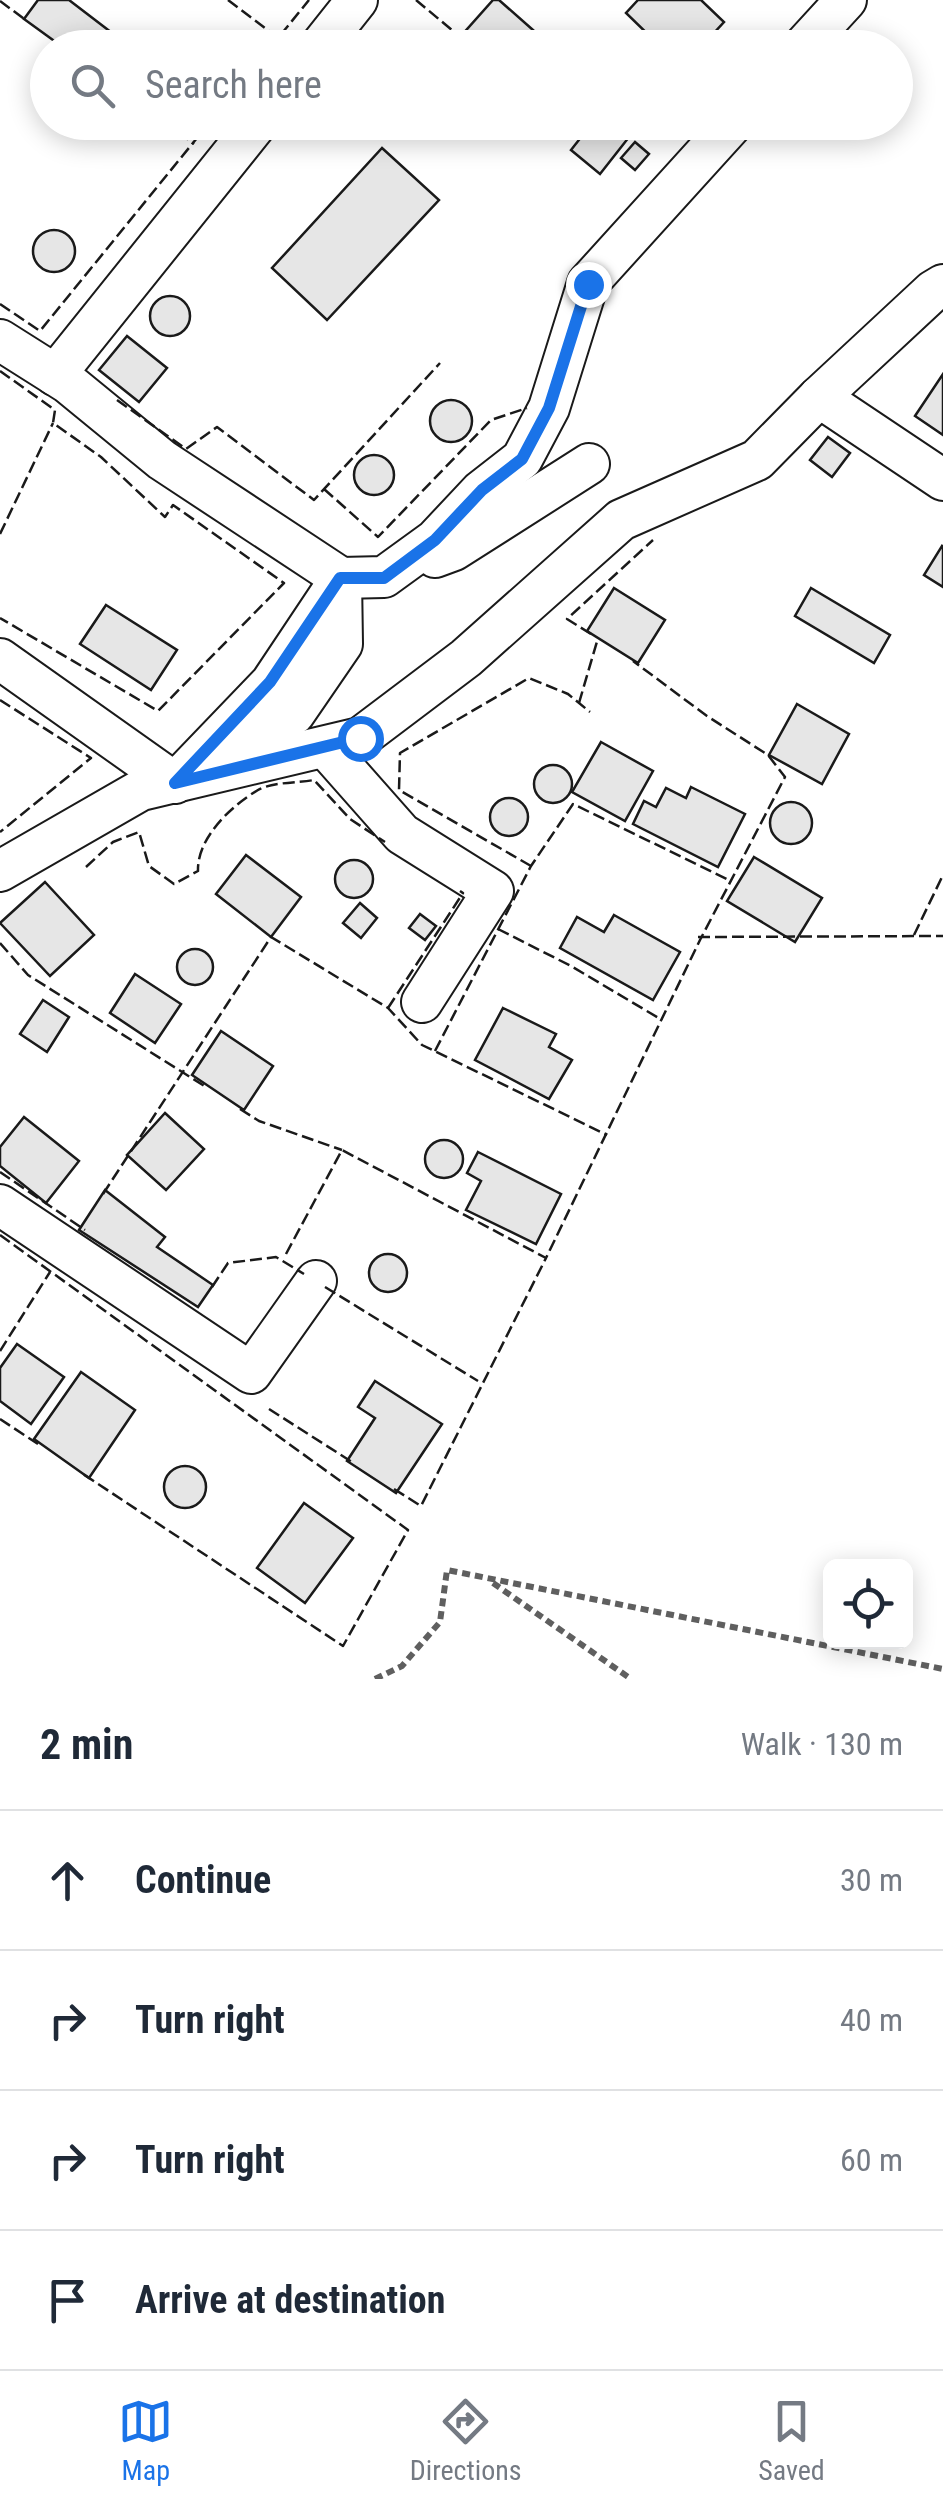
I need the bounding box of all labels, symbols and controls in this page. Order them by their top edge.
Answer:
search box [30,30,913,140]
icon: search [65,58,120,113]
text: Search here [145,63,322,107]
route end [566,262,612,308]
route start [338,716,384,762]
map controls [823,1559,913,1649]
button: locate [823,1559,913,1649]
text: 2 min [40,1720,133,1769]
text: Walk · 130 m [741,1725,903,1763]
icon: ahead [40,1853,95,1908]
text: Continue [135,1858,271,1902]
text: 30 m [840,1861,903,1899]
icon: right [40,1993,95,2048]
text: Turn right [135,1998,285,2042]
text: 40 m [840,2001,903,2039]
icon: right [40,2133,95,2188]
text: Turn right [135,2138,285,2182]
text: 60 m [840,2141,903,2179]
icon: arrive [40,2273,95,2328]
text: Arrive at destination [135,2278,445,2322]
tab: Map [118,2394,173,2487]
tab: Directions [410,2394,522,2487]
tab: Saved [758,2394,825,2487]

